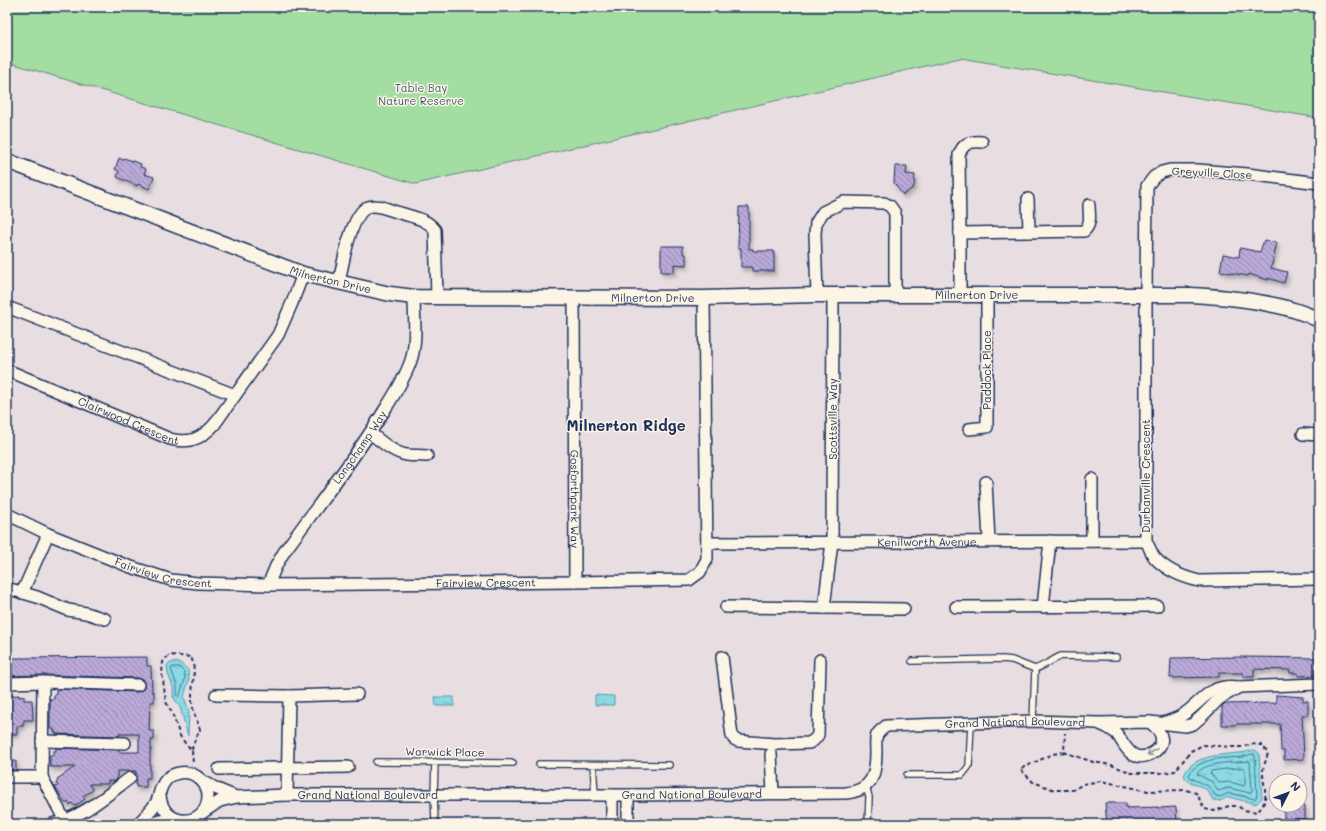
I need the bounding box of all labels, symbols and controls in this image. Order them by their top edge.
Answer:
park label: Table Bay Nature Reserve [378,80,464,108]
street label: Greyville Close [1171,163,1253,182]
street label: Milnerton Drive [288,262,373,297]
street label: Milnerton Drive [935,287,1019,302]
street label: Milnerton Drive [611,290,695,305]
street label: Paddock Place [979,330,994,410]
street label: Scottsville Way [825,378,840,460]
street label: Clairwood Crescent [76,393,180,448]
street label: Longchamp Way [329,407,390,487]
district label: Milnerton Ridge [566,415,686,435]
street label: Durbanville Crescent [1138,419,1153,533]
street label: Gosforthpark Way [568,450,583,548]
street label: Kenilworth Avenue [877,534,977,549]
street label: Fairview Crescent [113,553,212,590]
street label: Fairview Crescent [436,574,536,590]
street label: Grand National Boulevard [945,713,1085,731]
street label: Warwick Place [405,743,485,760]
one-way arrow [1146,748,1157,757]
north arrow [1268,773,1308,813]
text: N [1287,778,1304,794]
street label: Grand National Boulevard [622,786,762,802]
street label: Grand National Boulevard [298,787,438,802]

